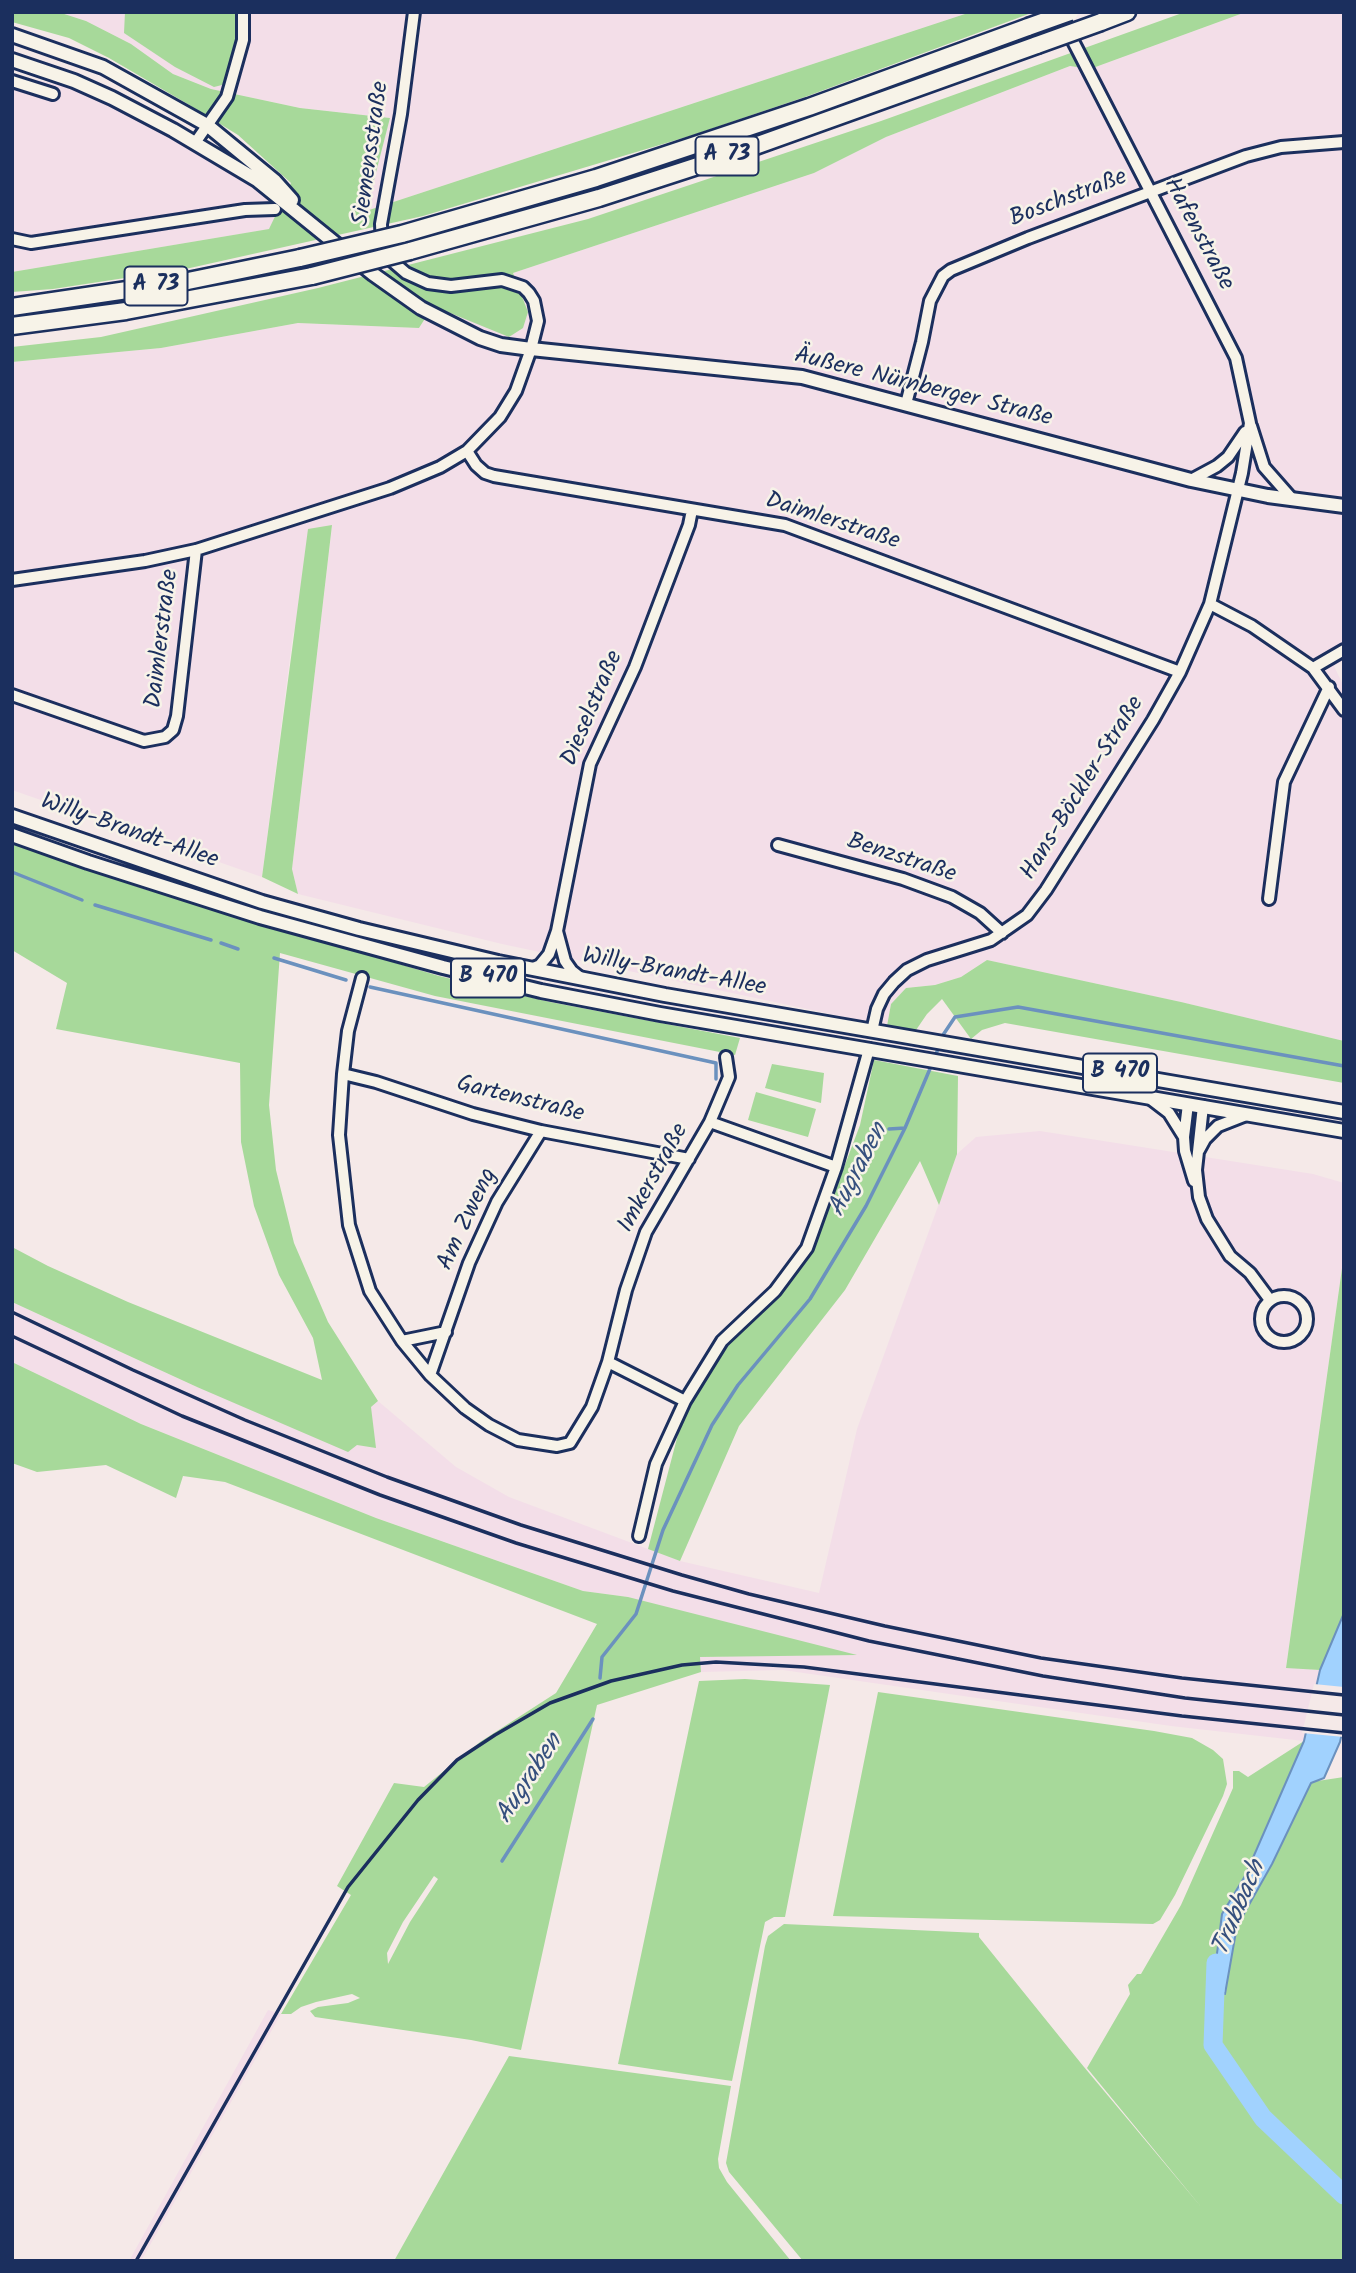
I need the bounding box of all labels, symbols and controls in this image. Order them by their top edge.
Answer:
street label: Siemensstraße [349,80,397,228]
road number: A 73 [696,136,758,176]
street label: Boschstraße [1006,164,1132,236]
street label: Hafenstraße [1155,174,1239,296]
road number: A 73 [124,266,188,306]
street label: Äußere Nürnberger Straße [791,343,1055,435]
street label: Daimlerstraße [761,488,903,558]
street label: Daimlerstraße [141,568,187,710]
street label: Dieselstraße [557,647,631,771]
street label: Hans-Böckler-Straße [1016,692,1152,886]
street label: Willy-Brandt-Allee [36,789,222,877]
street label: Benzstraße [843,829,959,891]
street label: Willy-Brandt-Allee [580,944,768,1004]
road number: B 470 [451,959,525,998]
road number: B 470 [1083,1054,1157,1092]
street label: Gartenstraße [453,1071,587,1131]
street label: Imkerstraße [613,1119,697,1239]
water label: Augraben [823,1119,897,1223]
street label: Am Zweng [433,1164,505,1276]
water label: Augraben [491,1729,571,1831]
water label: Trubbach [1207,1857,1275,1961]

